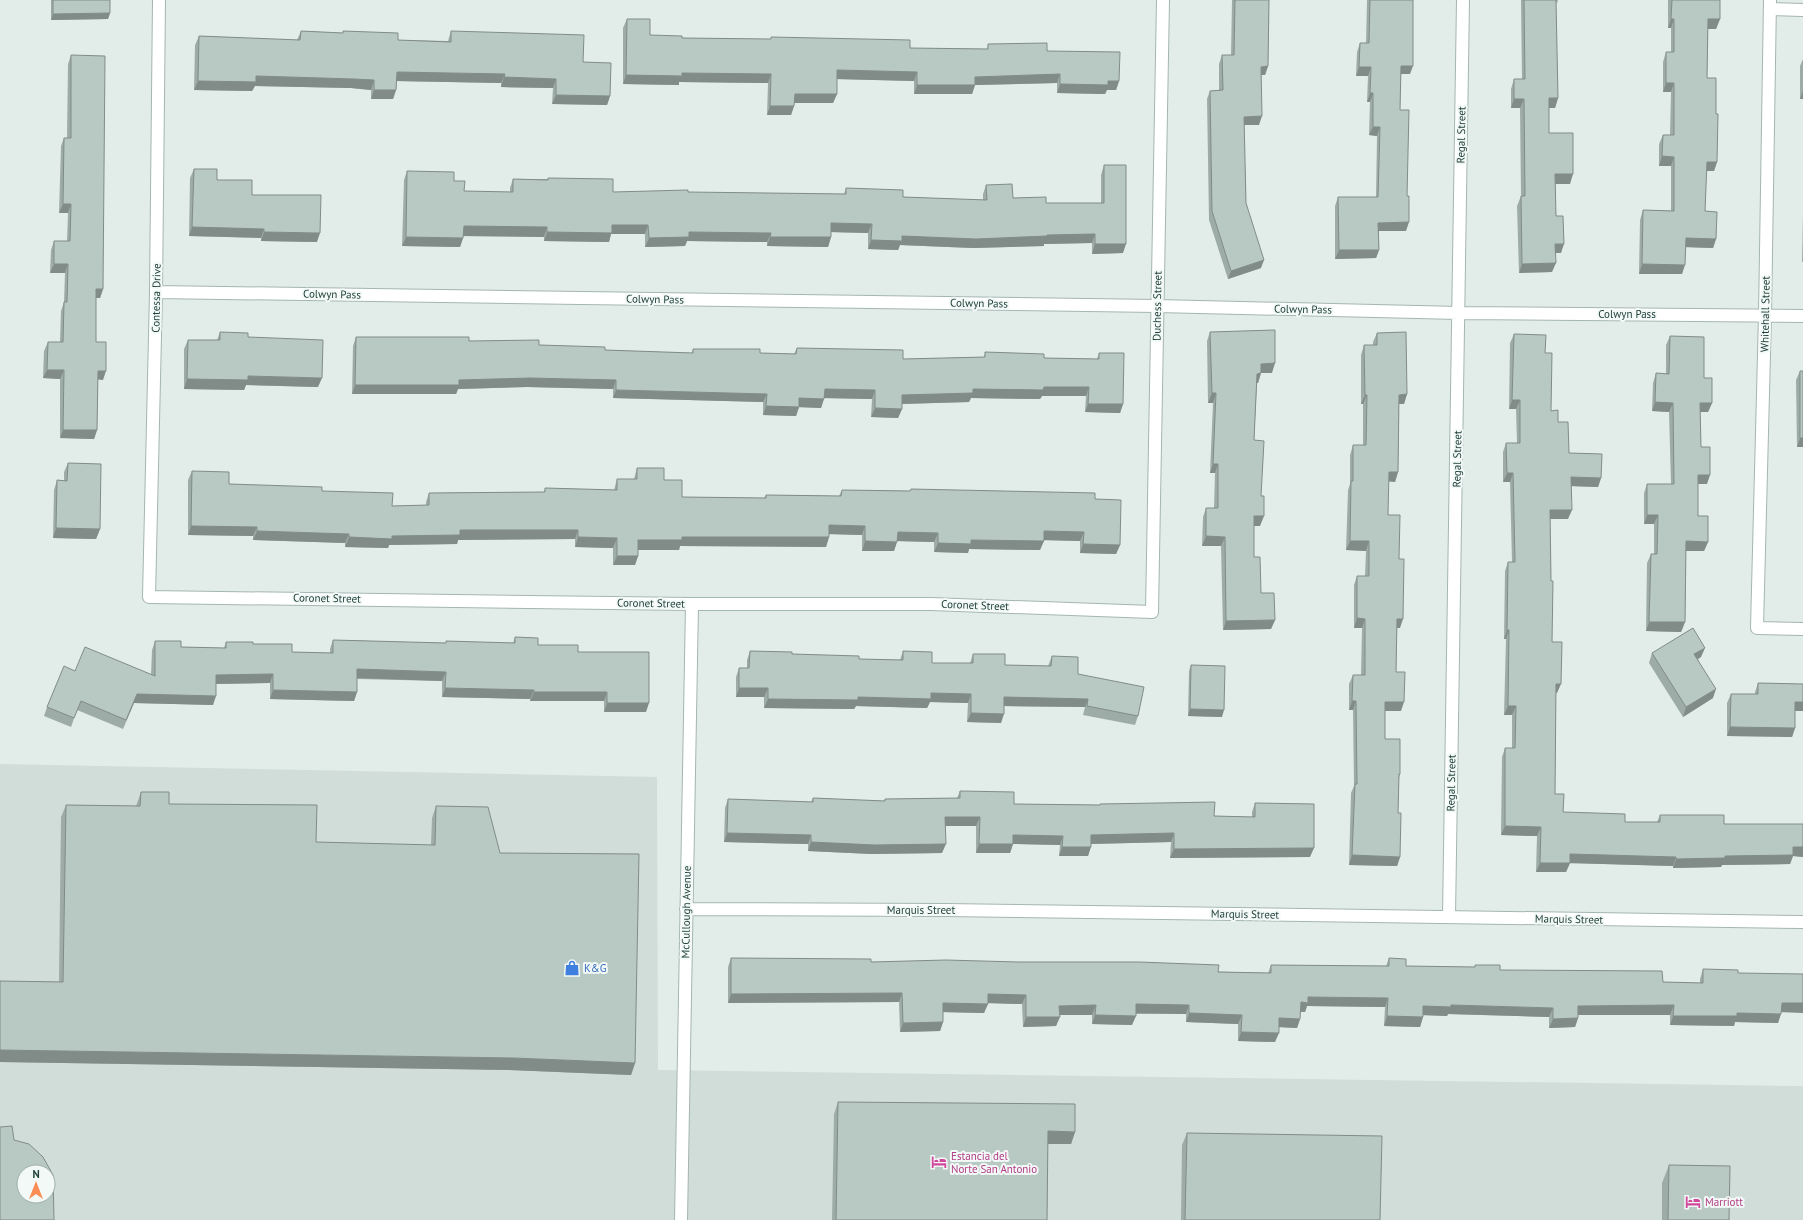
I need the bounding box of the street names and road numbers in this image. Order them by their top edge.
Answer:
street label: Regal Street [1454,106,1469,164]
street label: Contessa Drive [148,263,164,333]
street label: Duchess Street [1149,271,1165,341]
street label: Whitehall Street [1757,276,1773,352]
street label: Colwyn Pass [303,286,361,302]
street label: Colwyn Pass [626,291,684,307]
street label: Colwyn Pass [950,295,1008,311]
street label: Colwyn Pass [1274,301,1332,317]
street label: Colwyn Pass [1598,307,1656,321]
street label: Regal Street [1450,430,1465,488]
street label: Coronet Street [293,590,361,606]
street label: Coronet Street [617,595,685,611]
street label: Coronet Street [941,597,1009,613]
street label: Regal Street [1444,754,1459,812]
street label: McCullough Avenue [678,865,694,959]
street label: Marquis Street [887,903,955,917]
street label: Marquis Street [1211,906,1280,922]
street label: Marquis Street [1535,911,1604,927]

